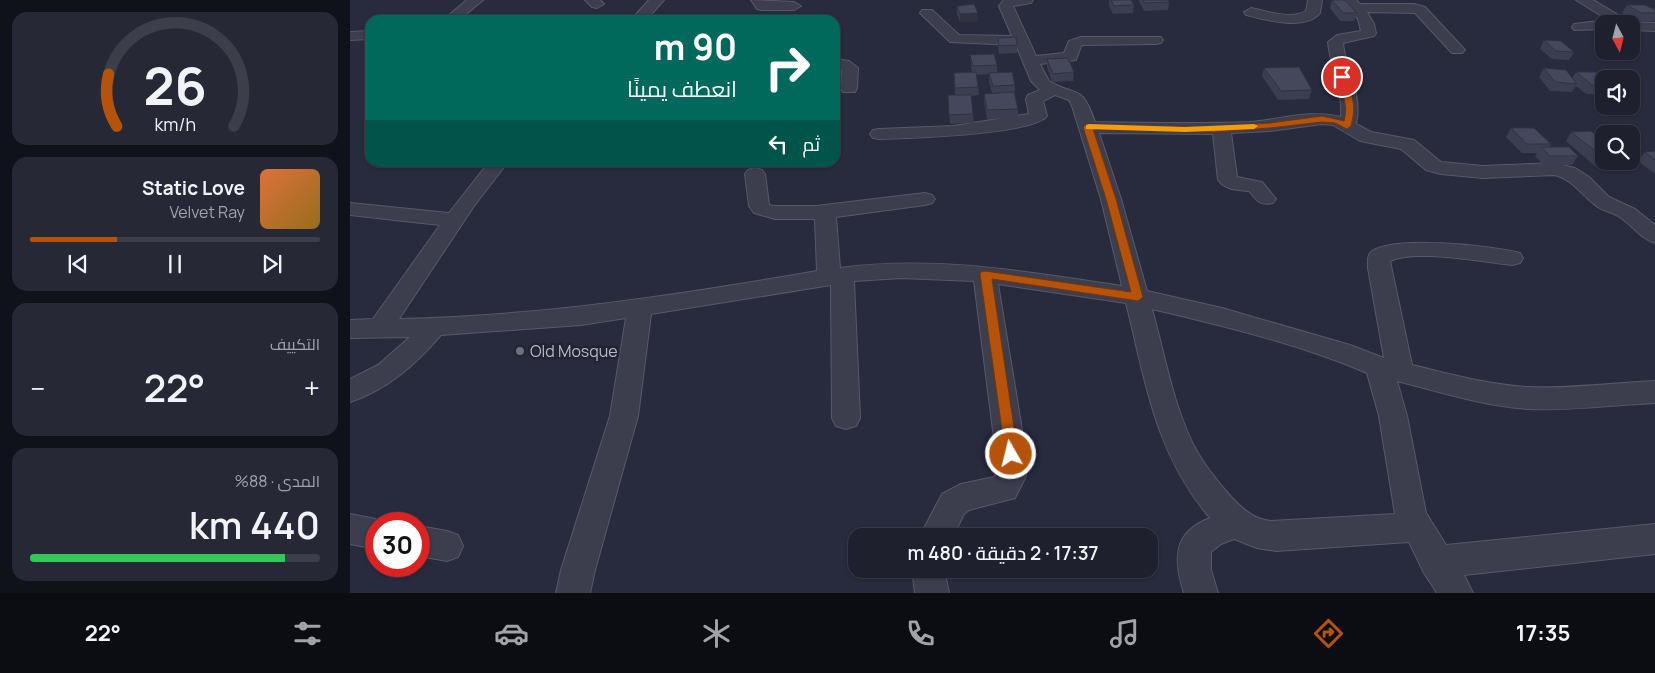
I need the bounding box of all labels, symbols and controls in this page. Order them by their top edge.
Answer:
north arrow [1595,15,1640,60]
map controls [1595,15,1640,170]
text: 90 m [654,23,737,71]
icon: right [755,35,820,100]
text: 26 [143,50,207,121]
pin [1321,56,1363,98]
icon: arrive [1328,63,1356,91]
button: sound [1595,70,1640,115]
text: انعطف يمينًا [627,74,737,104]
text: km/h [154,112,196,136]
button: search [1595,125,1640,170]
icon: left [764,130,792,158]
text: ثم [802,131,820,157]
text: Static Love [142,175,245,201]
text: Velvet Ray [170,201,245,223]
icon: previous [64,250,92,278]
icon: pause [161,250,189,278]
icon: next [258,250,286,278]
text: التكييف [270,333,320,355]
place label: Old Mosque [530,340,618,362]
marker: Old Mosque [514,345,526,357]
text: 22° [144,361,205,413]
text: − [30,369,45,407]
text: + [304,369,320,407]
position arrow [984,427,1036,479]
text: المدى · 88% [235,470,320,492]
text: 440 km [189,498,320,550]
speed limit sign: 30 [365,512,430,577]
text: 17:37 · 2 دقيقة · 480 m [907,540,1099,566]
icon: filters [290,616,325,651]
icon: car [494,616,529,651]
icon: climate [699,616,734,651]
icon: phone [903,616,938,651]
icon: music [1107,616,1142,651]
icon: directions [1311,616,1346,651]
text: 22° [85,618,121,648]
text: 17:35 [1516,618,1570,648]

